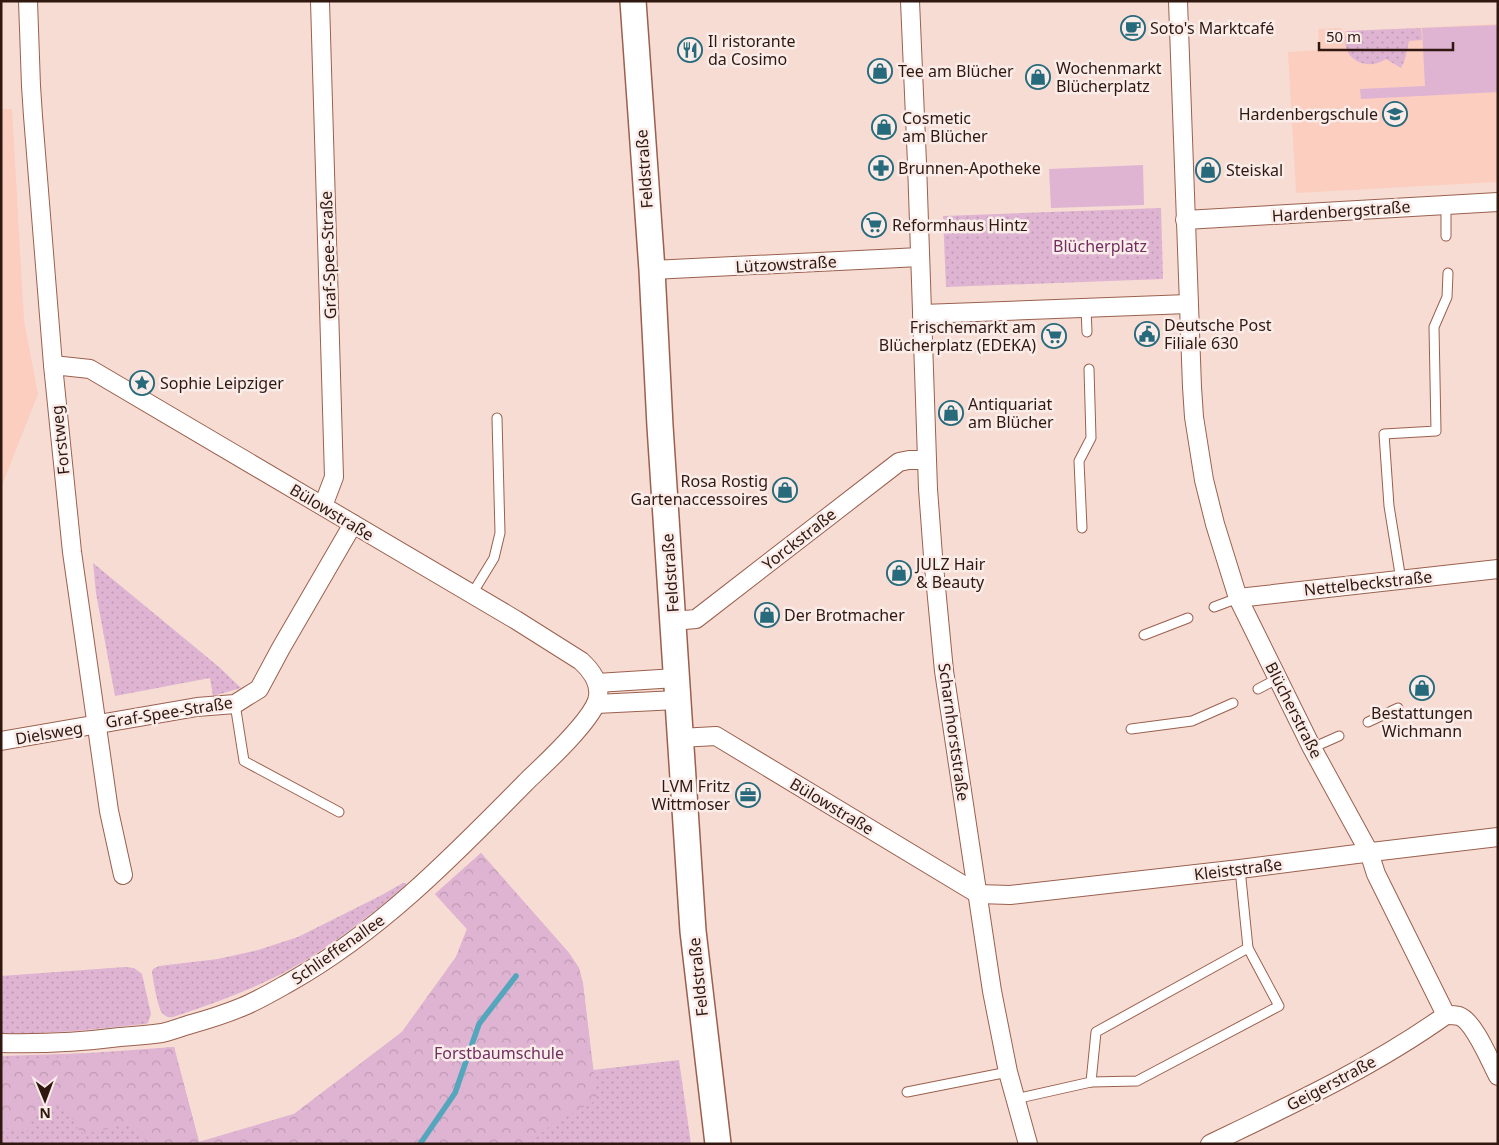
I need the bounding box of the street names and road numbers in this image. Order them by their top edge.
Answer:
street label: Feldstraße [630,129,658,209]
street label: Graf-Spee-Straße [315,190,341,320]
street label: Hardenbergstraße [1271,195,1411,227]
street label: Lützowstraße [735,250,837,278]
street label: Forstweg [45,404,75,476]
street label: Bülowstraße [286,478,378,546]
street label: Yorckstraße [757,503,841,575]
street label: Feldstraße [656,533,684,613]
street label: Nettelbeckstraße [1303,565,1433,601]
street label: Blücherstraße [1260,658,1328,762]
street label: Scharnhorststraße [933,662,975,802]
street label: Graf-Spee-Straße [104,691,234,733]
street label: Dielsweg [14,716,84,750]
street label: Bülowstraße [786,772,878,840]
street label: Kleiststraße [1193,853,1283,885]
street label: Schlieffenallee [287,909,389,989]
street label: Feldstraße [683,937,713,1017]
street label: Geigerstraße [1283,1050,1379,1116]

